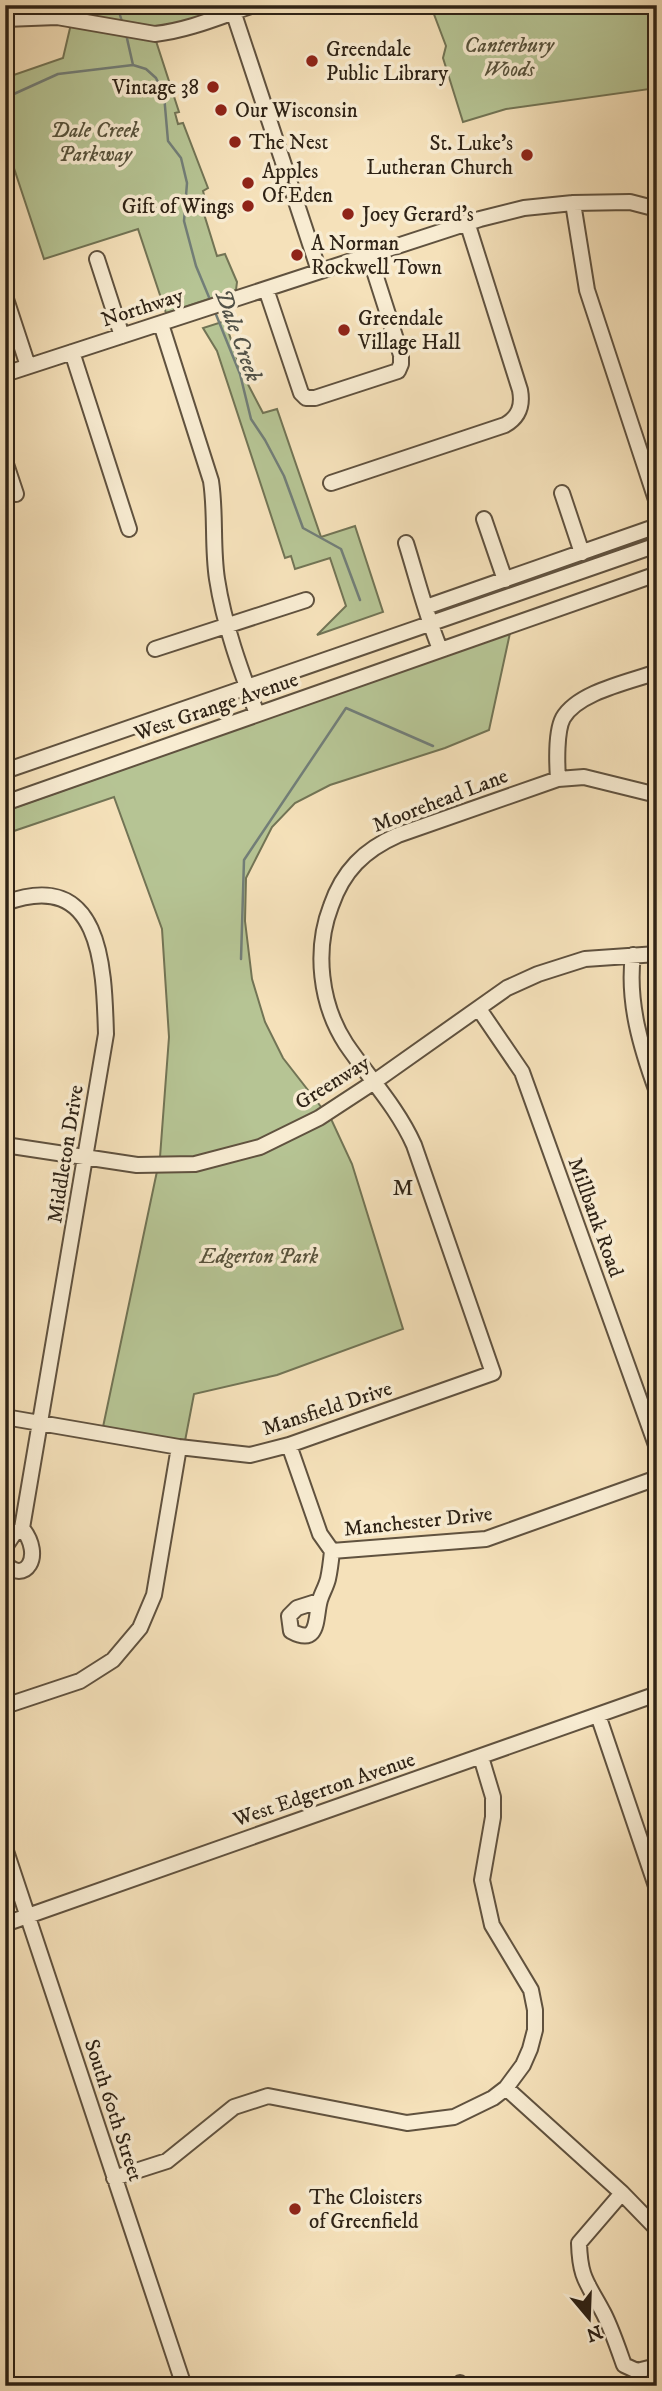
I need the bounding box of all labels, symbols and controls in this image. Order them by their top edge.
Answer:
park label: Canterbury Woods [464,33,555,83]
place label: Greendale Public Library [326,37,449,87]
marker: Greendale Public Library [304,53,320,69]
place label: Vintage 38 [111,75,199,101]
marker: Vintage 38 [205,79,221,95]
place label: Our Wisconsin [235,98,358,124]
marker: Our Wisconsin [213,102,229,118]
park label: Dale Creek Parkway [51,118,140,168]
place label: The Nest [249,130,329,156]
place label: St. Luke's Lutheran Church [366,131,513,181]
marker: The Nest [227,134,243,150]
marker: St. Luke's Lutheran Church [519,147,535,163]
place label: Apples Of Eden [262,159,333,209]
marker: Apples Of Eden [240,175,256,191]
place label: Gift of Wings [122,194,234,220]
marker: Gift of Wings [240,198,256,214]
place label: Joey Gerard's [360,202,474,228]
marker: Joey Gerard's [340,206,356,222]
place label: A Norman Rockwell Town [311,231,442,281]
marker: A Norman Rockwell Town [289,247,305,263]
street label: Northway [98,282,188,333]
water label: Dale Creek [207,285,268,386]
place label: Greendale Village Hall [357,306,461,356]
marker: Greendale Village Hall [336,322,352,338]
street label: West Grange Avenue [130,667,302,747]
street label: Moorehead Lane [369,763,512,839]
street label: Greenway [290,1049,375,1116]
street label: Middleton Drive [42,1083,90,1225]
street label: Millbank Road [561,1154,629,1281]
district label: M [392,1174,416,1203]
park label: Edgerton Park [199,1244,318,1270]
street label: Mansfield Drive [259,1376,396,1442]
street label: Manchester Drive [343,1501,494,1543]
street label: West Edgerton Avenue [229,1747,419,1834]
street label: South 60th Street [78,2036,148,2185]
place label: The Cloisters of Greenfield [309,2185,422,2235]
marker: The Cloisters of Greenfield [287,2201,303,2217]
north arrow [554,2282,624,2352]
text: N [583,2319,605,2346]

